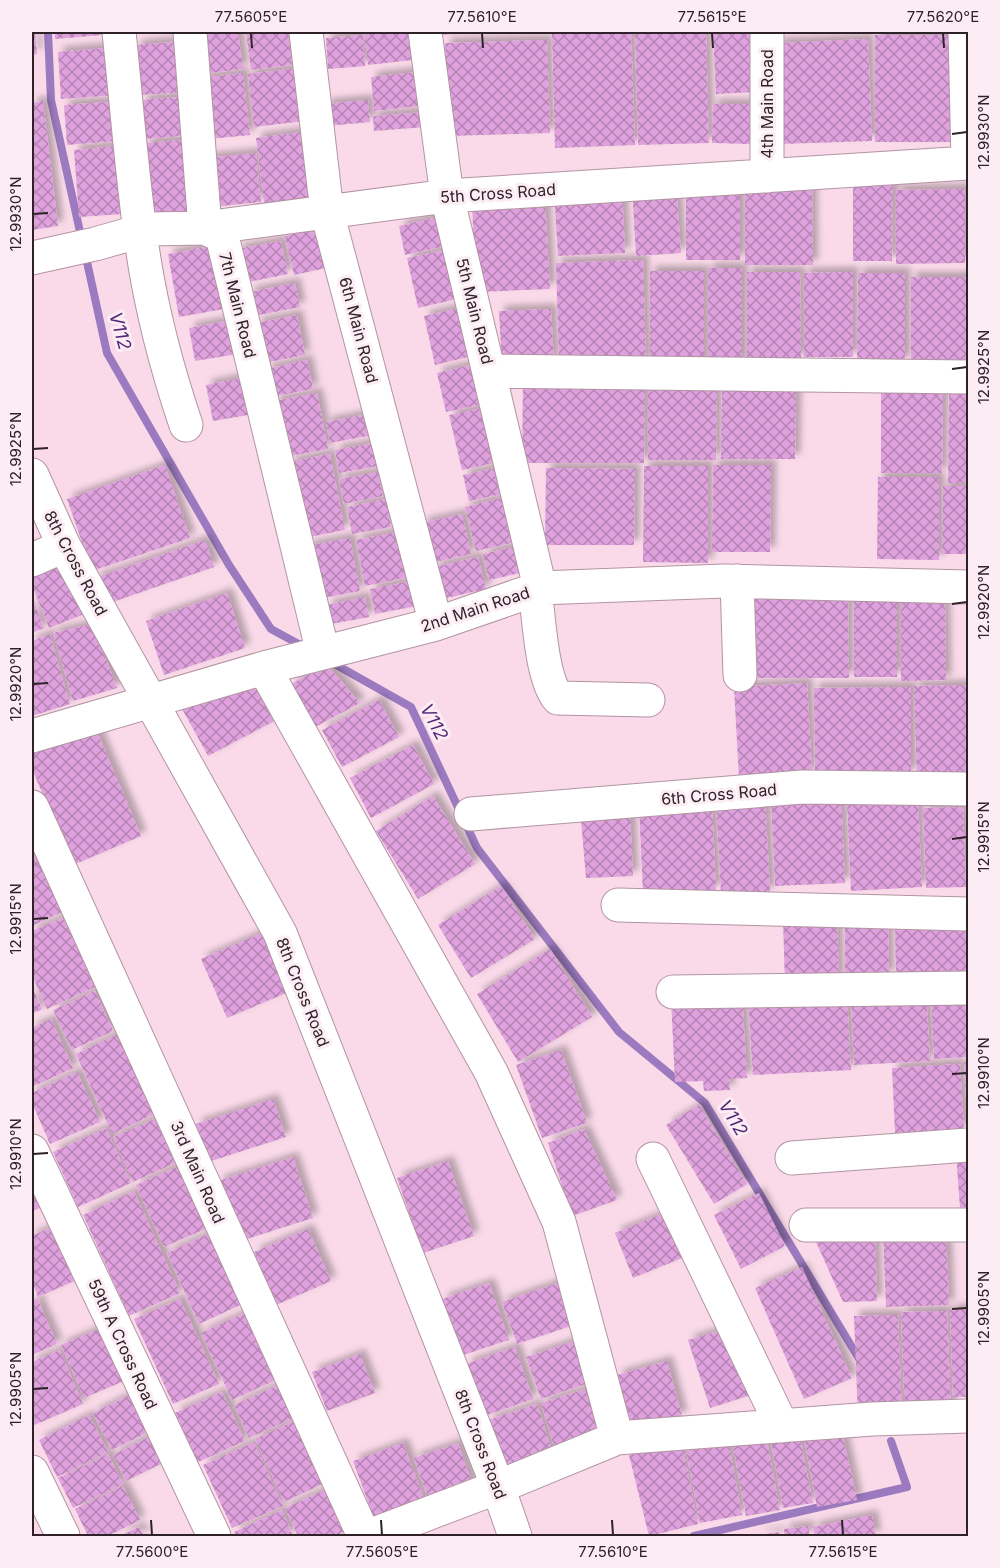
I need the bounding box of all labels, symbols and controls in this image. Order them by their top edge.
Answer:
text: 77.5605°E [215,7,287,26]
text: 77.5610°E [447,7,517,26]
text: 77.5615°E [678,7,747,26]
text: 77.5620°E [907,7,979,26]
street label: 4th Main Road [757,49,777,159]
text: 12.9930°N [974,95,993,169]
text: 12.9930°N [6,177,25,251]
street label: 5th Cross Road [439,179,557,207]
street label: 7th Main Road [215,250,261,360]
street label: 5th Main Road [452,256,498,366]
street label: 6th Main Road [335,275,383,385]
water label: V112 [105,310,136,352]
text: 12.9925°N [974,330,993,404]
text: 12.9925°N [6,412,25,486]
street label: 8th Cross Road [40,507,112,619]
text: 12.9920°N [974,565,993,639]
street label: 2nd Main Road [418,582,532,636]
text: 12.9920°N [6,647,25,721]
water label: V112 [416,700,453,744]
street label: 6th Cross Road [660,779,778,809]
text: 12.9915°N [974,801,993,873]
text: 12.9915°N [6,883,25,955]
street label: 8th Cross Road [272,934,334,1050]
text: 12.9910°N [974,1037,993,1109]
water label: V112 [715,1096,752,1139]
text: 12.9910°N [6,1118,25,1190]
street label: 3rd Main Road [167,1118,229,1226]
text: 12.9905°N [974,1271,993,1345]
street label: 59th A Cross Road [84,1276,162,1412]
text: 12.9905°N [6,1352,25,1426]
street label: 8th Cross Road [451,1386,511,1502]
text: 77.5600°E [116,1542,188,1561]
text: 77.5605°E [346,1542,418,1561]
text: 77.5610°E [578,1542,648,1561]
text: 77.5615°E [809,1542,878,1561]

